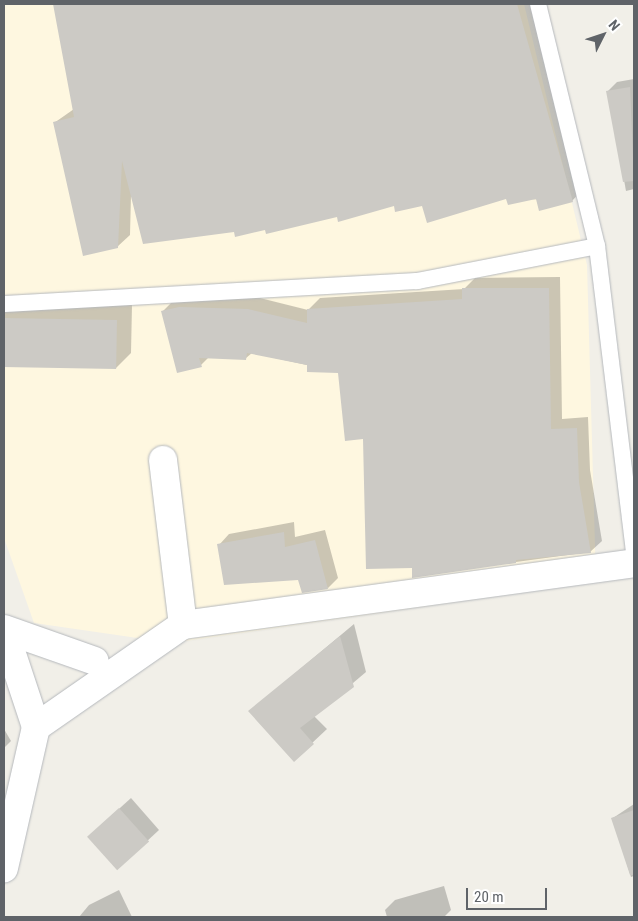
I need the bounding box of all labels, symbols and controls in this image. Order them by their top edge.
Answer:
north arrow [578,10,628,60]
text: N [605,17,623,34]
scale bar [468,878,549,910]
text: 20 m [474,888,504,906]

